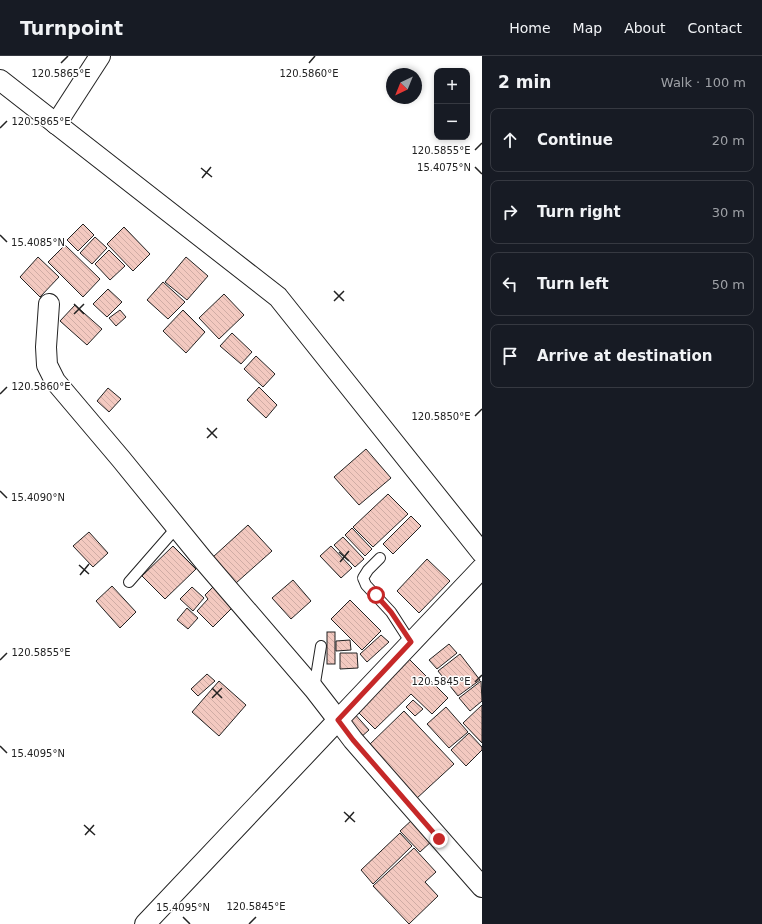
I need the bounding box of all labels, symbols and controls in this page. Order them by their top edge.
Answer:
text: Turnpoint [20,17,123,39]
text: Home [509,20,551,36]
text: Map [573,20,602,36]
text: About [624,20,666,36]
text: Contact [688,20,742,36]
text: 120.5865°E [31,68,91,79]
text: 120.5860°E [279,68,339,79]
north arrow [386,68,422,104]
map controls [434,68,470,140]
button: + [434,68,470,104]
text: 2 min [498,72,551,92]
text: Walk · 100 m [661,75,746,90]
button: − [434,104,470,140]
text: 120.5865°E [11,116,71,127]
icon: ahead [499,129,521,151]
text: Continue [537,131,613,149]
text: 20 m [712,133,745,148]
text: 120.5855°E [411,145,471,156]
text: 15.4075°N [417,162,471,173]
icon: right [499,201,521,223]
text: Turn right [537,203,621,221]
text: 30 m [712,205,745,220]
text: 15.4085°N [11,237,65,248]
icon: left [499,273,521,295]
text: Turn left [537,275,609,293]
text: 50 m [712,277,745,292]
icon: arrive [499,345,521,367]
text: Arrive at destination [537,347,712,365]
text: 120.5860°E [11,381,71,392]
text: 120.5850°E [411,411,471,422]
text: 15.4090°N [11,492,65,503]
route start [367,586,385,604]
text: 120.5855°E [11,647,71,658]
text: 120.5845°E [411,676,471,687]
text: 15.4095°N [11,748,65,759]
route end [430,830,448,848]
text: 120.5845°E [226,901,286,912]
text: 15.4095°N [156,902,210,913]

